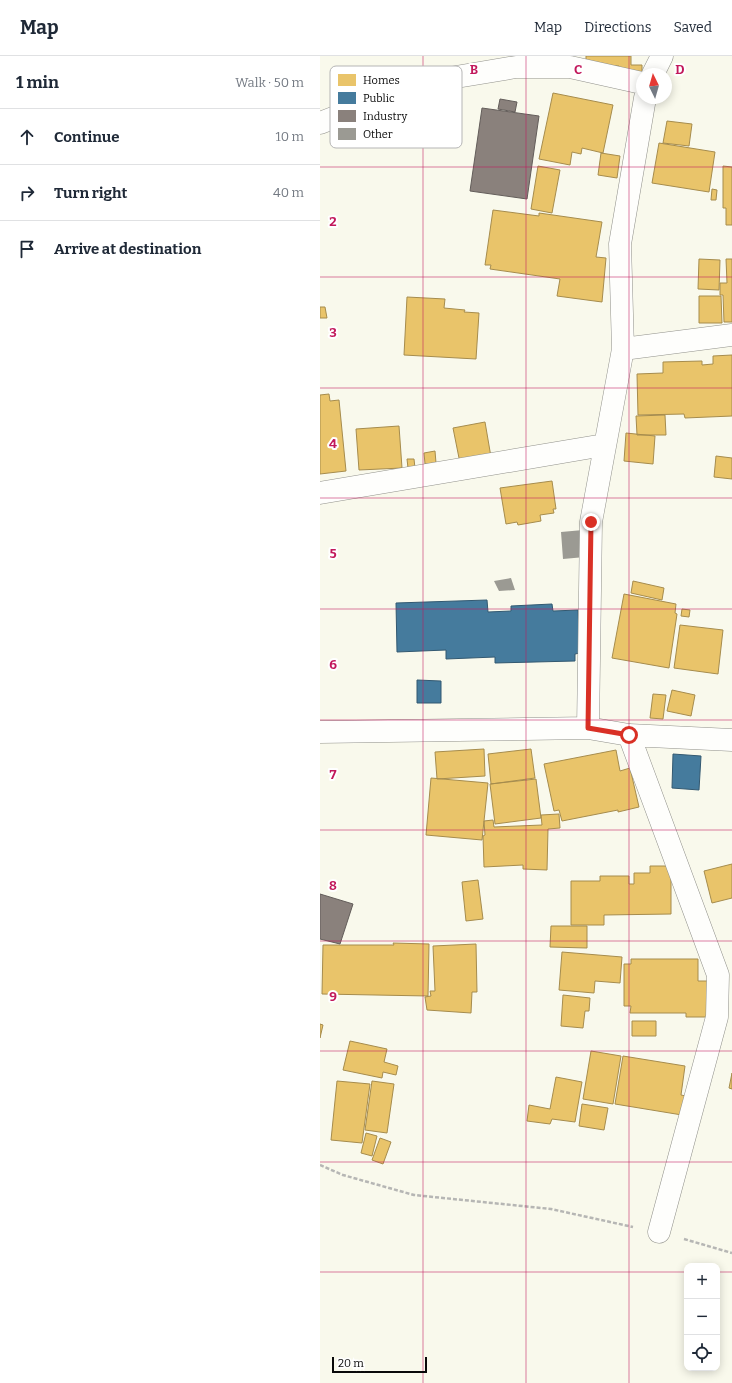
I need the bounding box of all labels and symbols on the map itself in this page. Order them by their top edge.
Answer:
text: B [470,62,478,77]
text: C [574,62,582,77]
text: D [675,62,685,77]
legend [330,66,462,148]
north arrow [636,68,672,104]
text: Homes [363,74,400,87]
text: Public [363,92,395,105]
text: Industry [363,110,407,123]
text: Other [363,128,393,141]
text: 2 [329,214,337,229]
text: 3 [329,325,337,340]
text: 4 [329,436,337,451]
route end [582,513,600,531]
text: 5 [329,546,337,561]
text: 6 [329,657,337,672]
route start [620,726,638,744]
text: 7 [330,767,337,782]
text: 8 [329,878,337,893]
text: 9 [329,989,337,1004]
scale bar [332,1355,427,1374]

